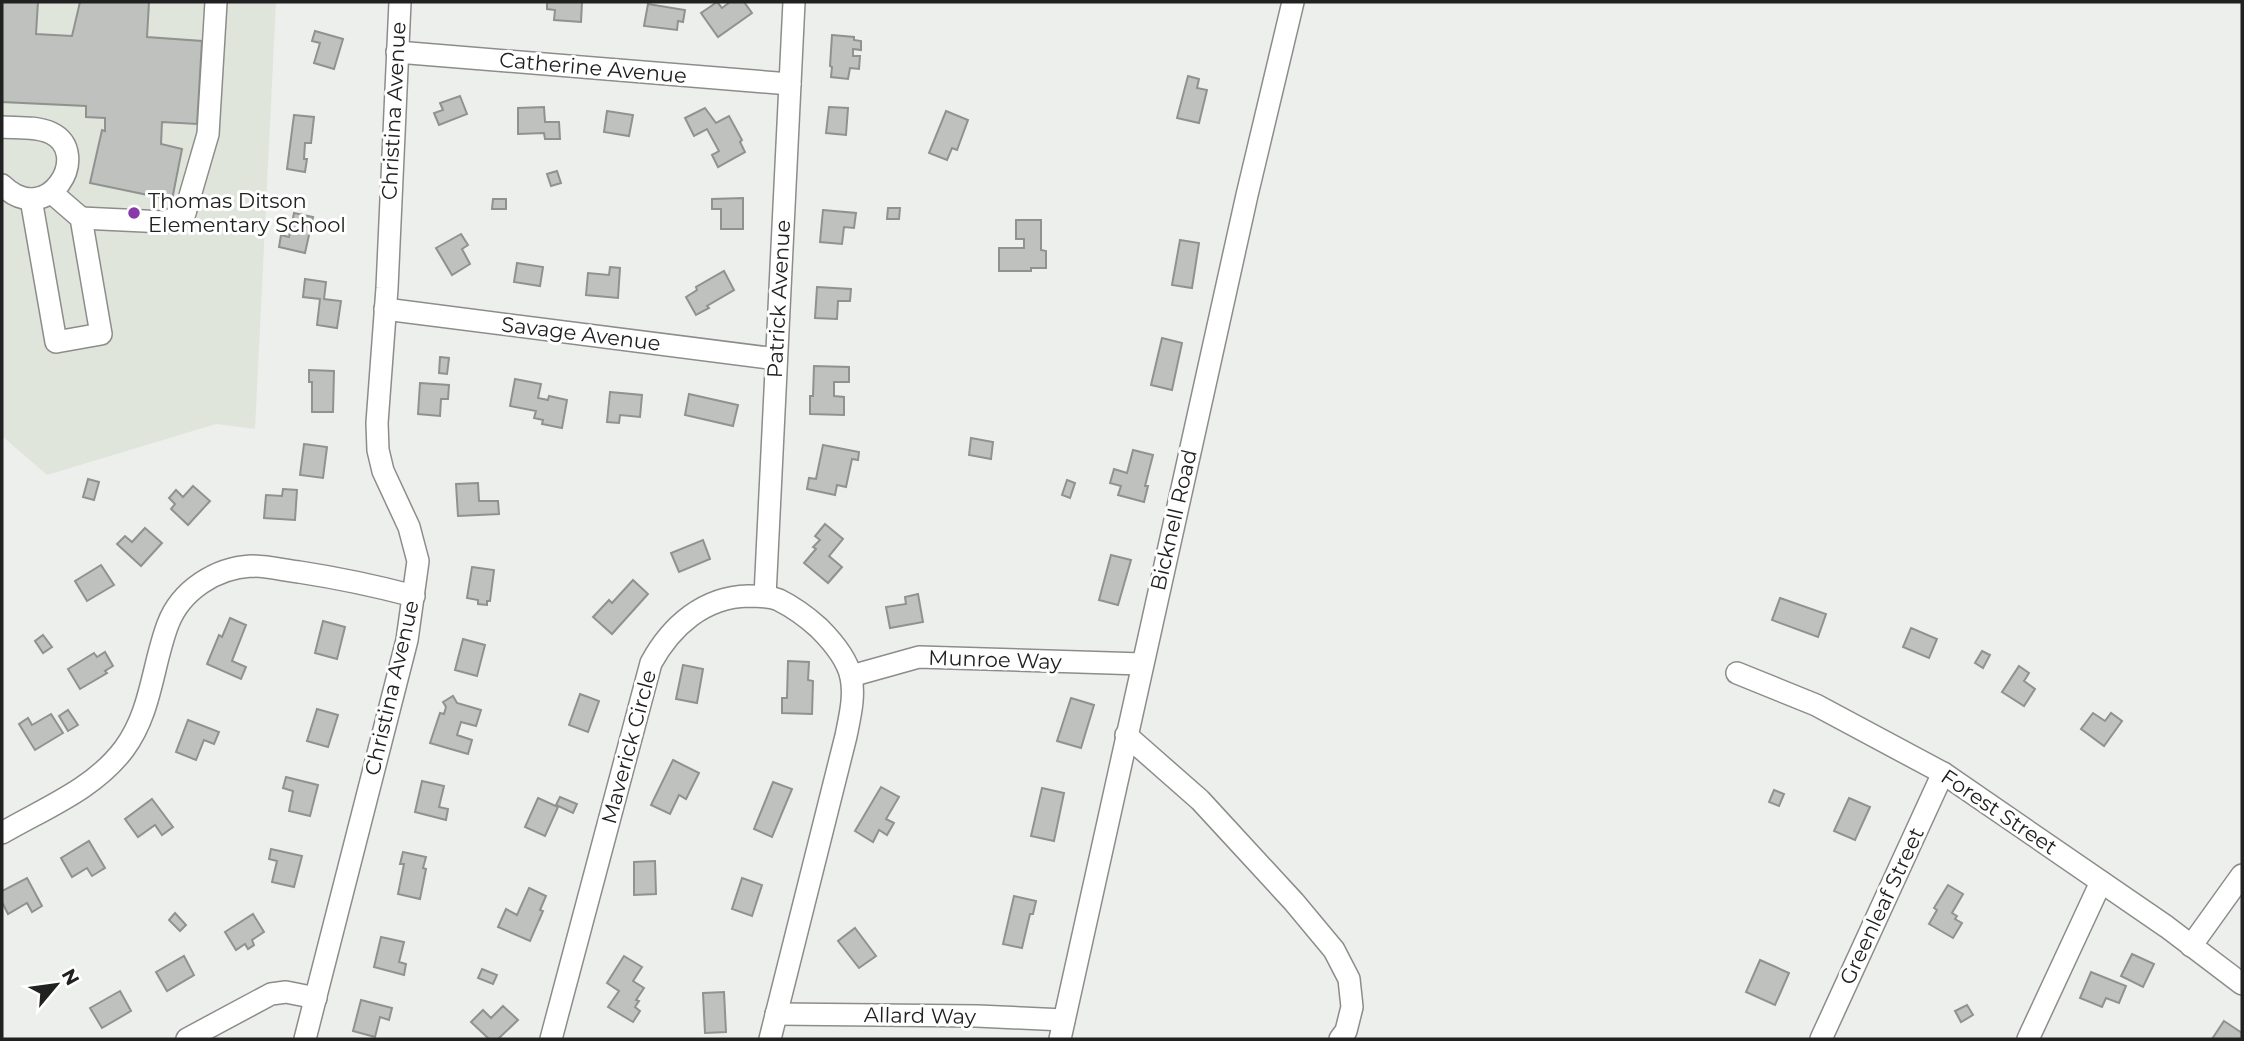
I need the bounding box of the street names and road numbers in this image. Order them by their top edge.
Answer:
street label: Christina Avenue [376,21,411,201]
street label: Catherine Avenue [498,47,688,88]
street label: Patrick Avenue [762,219,795,379]
street label: Savage Avenue [500,311,662,356]
street label: Bicknell Road [1145,447,1202,593]
street label: Christina Avenue [359,598,424,778]
street label: Munroe Way [928,645,1063,674]
street label: Maverick Circle [596,667,661,827]
street label: Forest Street [1936,764,2062,860]
street label: Greenleaf Street [1834,823,1929,988]
street label: Allard Way [864,1002,977,1029]

